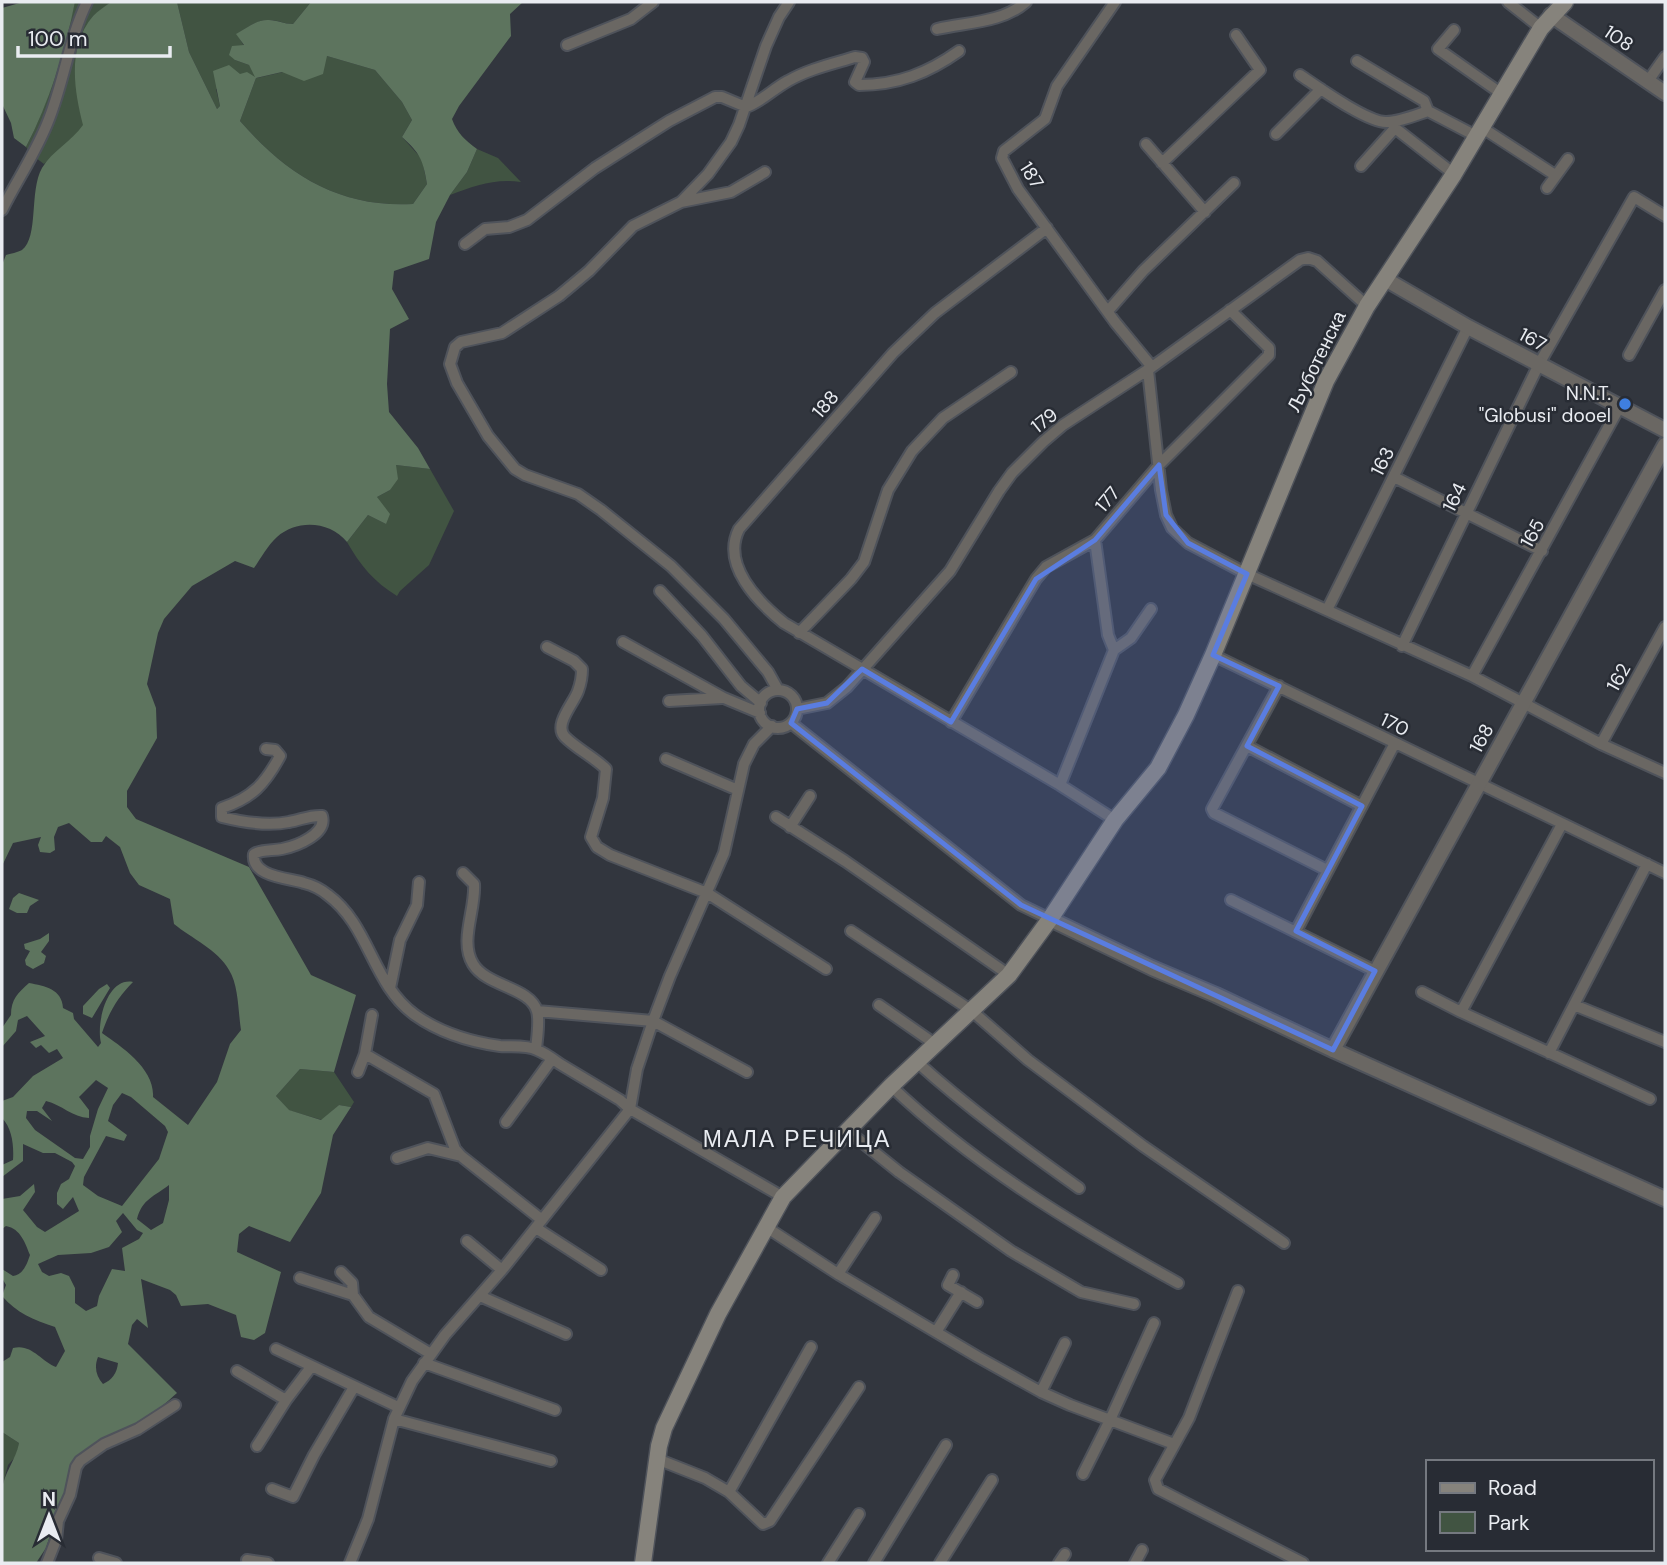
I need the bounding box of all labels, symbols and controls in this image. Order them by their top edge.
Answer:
scale bar [18,14,170,58]
street label: 108 [1599,20,1638,57]
text: 100 m [28,25,88,53]
street label: 187 [1014,157,1049,193]
street label: Љуботенска [1281,306,1352,416]
street label: 167 [1515,322,1551,357]
place label: N.N.T. "Globusi" dooel [1479,381,1611,428]
street label: 188 [806,385,844,423]
marker: N.N.T. "Globusi" dooel [1617,396,1633,412]
street label: 179 [1026,402,1063,439]
street label: 163 [1365,443,1400,480]
street label: 164 [1437,479,1472,516]
street label: 177 [1089,481,1125,517]
street label: 165 [1514,514,1550,552]
street label: 162 [1601,659,1636,696]
street label: 170 [1376,707,1413,742]
street label: 168 [1463,719,1499,757]
district label: МАЛА РЕЧИЦА [703,1124,891,1154]
legend [1426,1460,1653,1551]
text: Road [1488,1474,1537,1502]
north arrow [14,1481,84,1551]
text: N [42,1487,56,1512]
text: Park [1488,1509,1530,1537]

